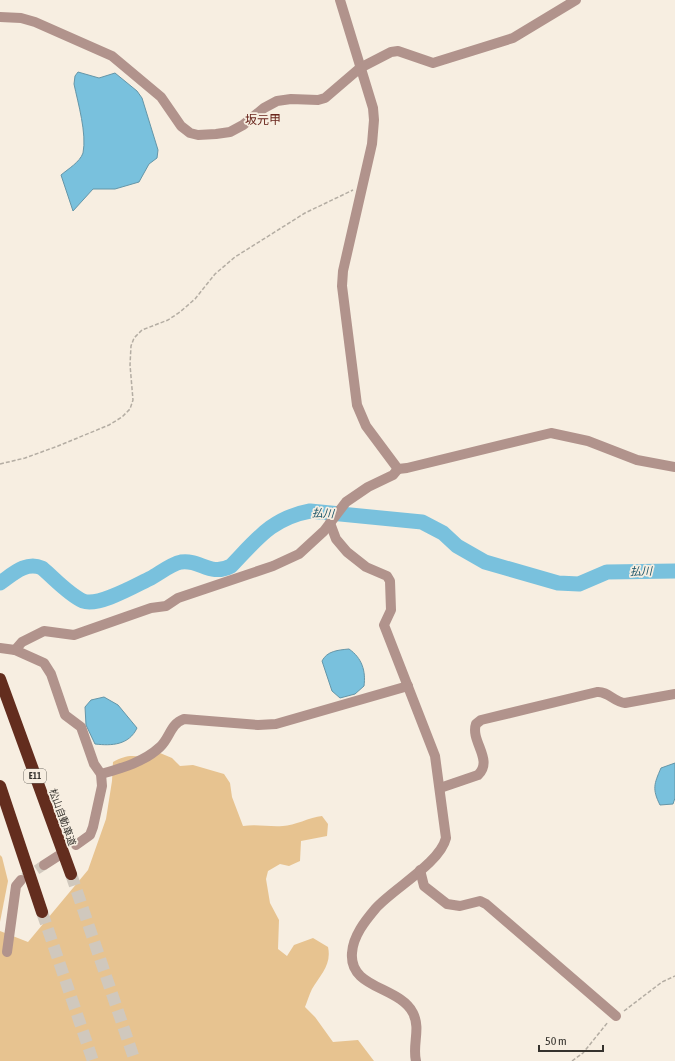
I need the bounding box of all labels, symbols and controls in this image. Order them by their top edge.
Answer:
district label: 坂元甲 [245,113,281,127]
water label: 払川 [312,506,335,520]
water label: 払川 [630,565,653,577]
road number: E11 [24,769,46,783]
street label: 松山自動車道 [47,787,78,847]
scale bar [539,1027,603,1053]
text: 50 m [545,1034,567,1048]

